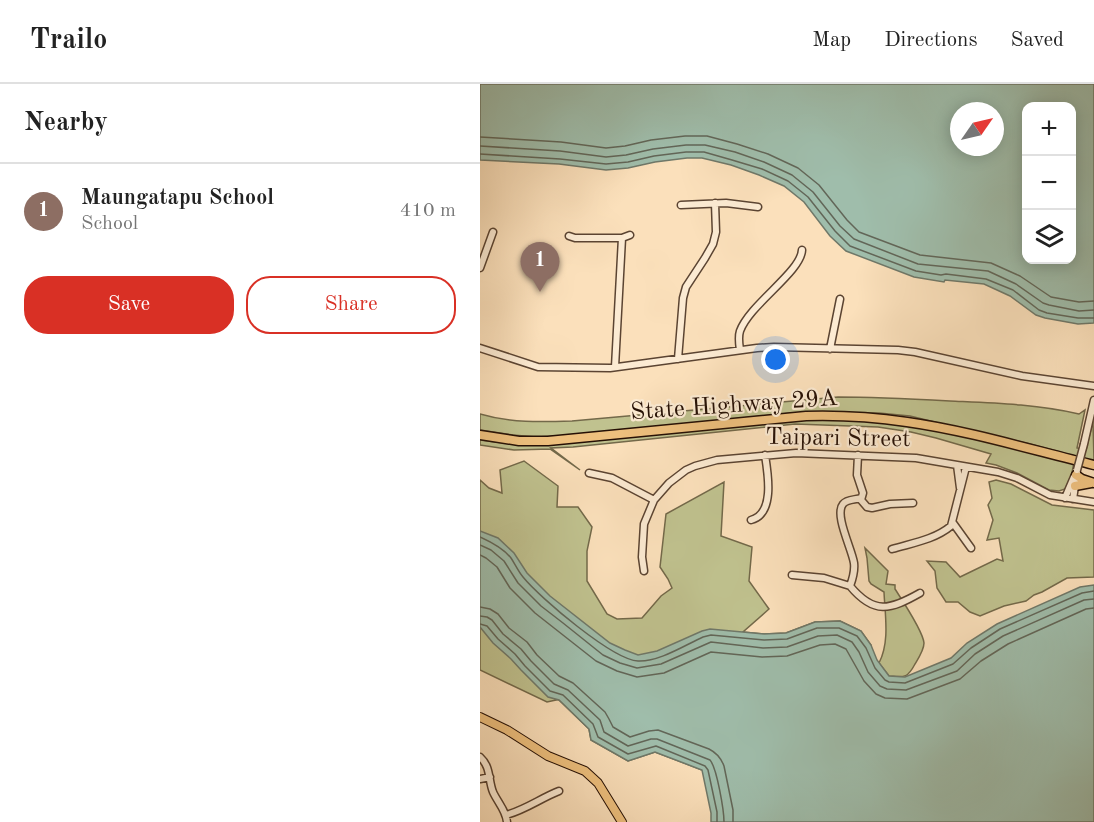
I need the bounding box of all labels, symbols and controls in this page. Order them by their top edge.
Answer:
text: Trailo [30,27,107,55]
text: Map [812,30,851,51]
text: Directions [884,30,978,51]
text: Saved [1011,30,1064,51]
north arrow [950,102,1004,156]
map controls [1022,102,1076,264]
button: + [1022,102,1076,156]
text: Nearby [24,110,108,136]
button: − [1022,156,1076,210]
text: Maungatapu School [81,187,274,209]
text: 1 [38,201,49,221]
text: 410 m [400,201,456,221]
button: layers [1022,210,1076,264]
text: School [81,214,138,234]
pin: 1 [520,242,560,292]
button: Save [24,276,234,334]
button: Share [246,276,456,334]
your location [761,345,790,374]
street label: State Highway 29A [630,387,838,425]
street label: Taipari Street [765,426,911,452]

